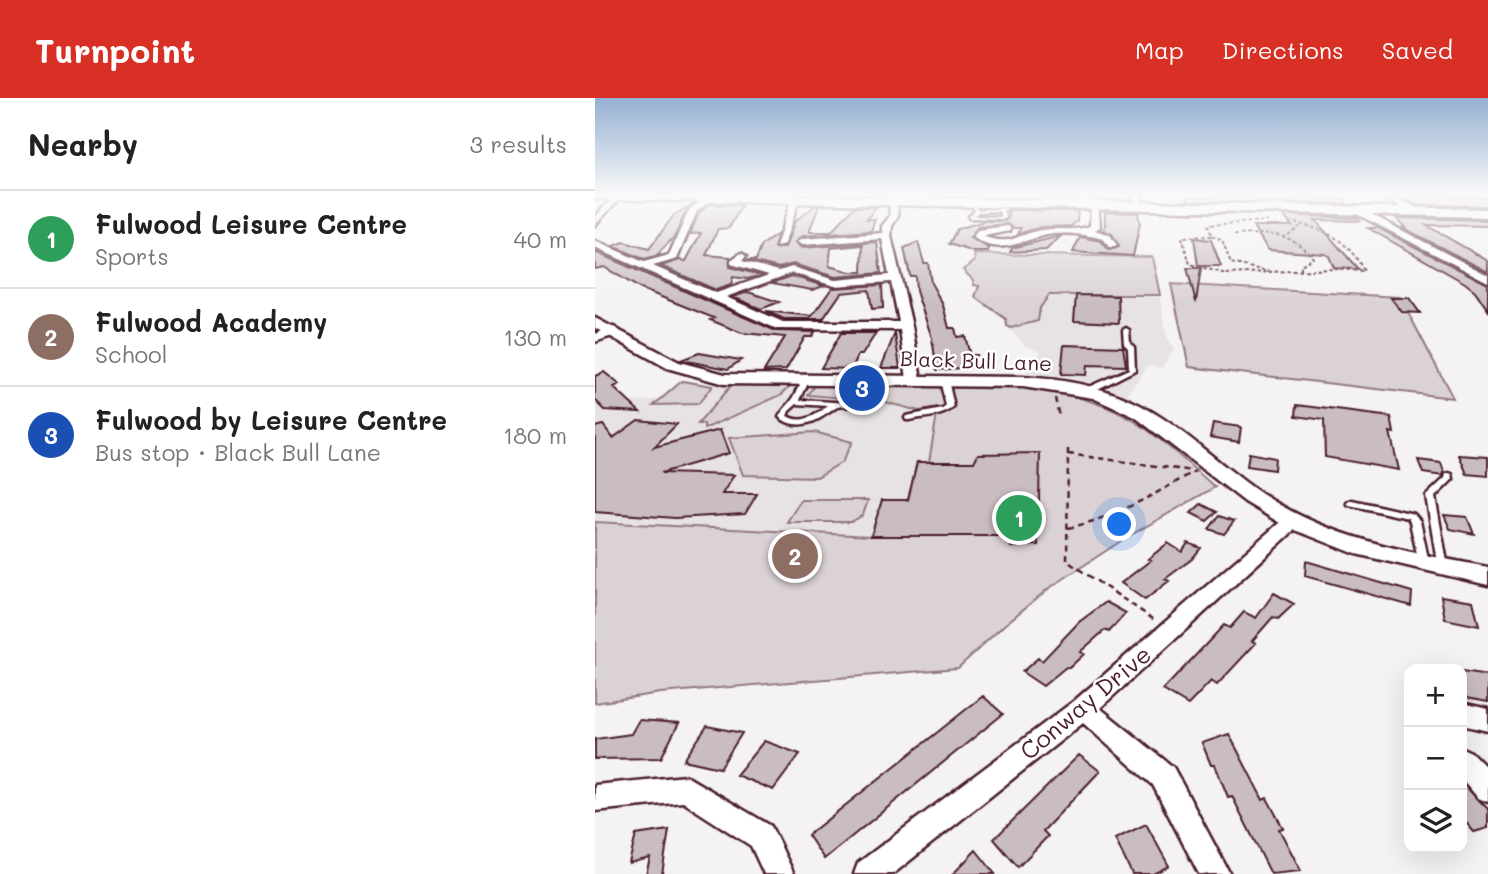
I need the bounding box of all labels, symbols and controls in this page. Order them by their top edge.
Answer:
text: Turnpoint [35,28,195,71]
text: Map [1135,34,1184,65]
text: Directions [1222,34,1344,65]
text: Saved [1382,34,1453,65]
text: Nearby [28,124,138,164]
text: 3 results [470,129,567,159]
text: Fulwood Leisure Centre [95,207,407,241]
text: 1 [46,224,56,254]
text: 40 m [514,224,567,254]
text: Sports [95,241,169,271]
text: Fulwood Academy [95,305,327,339]
text: 2 [45,322,57,352]
text: 130 m [503,322,567,352]
text: School [95,339,168,369]
street label: Black Bull Lane [899,344,1053,376]
pin: 3 [839,362,885,414]
text: Fulwood by Leisure Centre [95,403,447,437]
text: 3 [44,420,58,450]
text: 180 m [503,420,567,450]
text: Bus stop · Black Bull Lane [95,437,381,467]
pin: 1 [996,492,1042,544]
your location [1102,507,1136,541]
pin: 2 [772,530,818,582]
street label: Conway Drive [1013,638,1157,766]
map controls [1404,664,1467,853]
button: + [1404,664,1467,727]
button: − [1404,727,1467,790]
button: layers [1404,790,1467,853]

